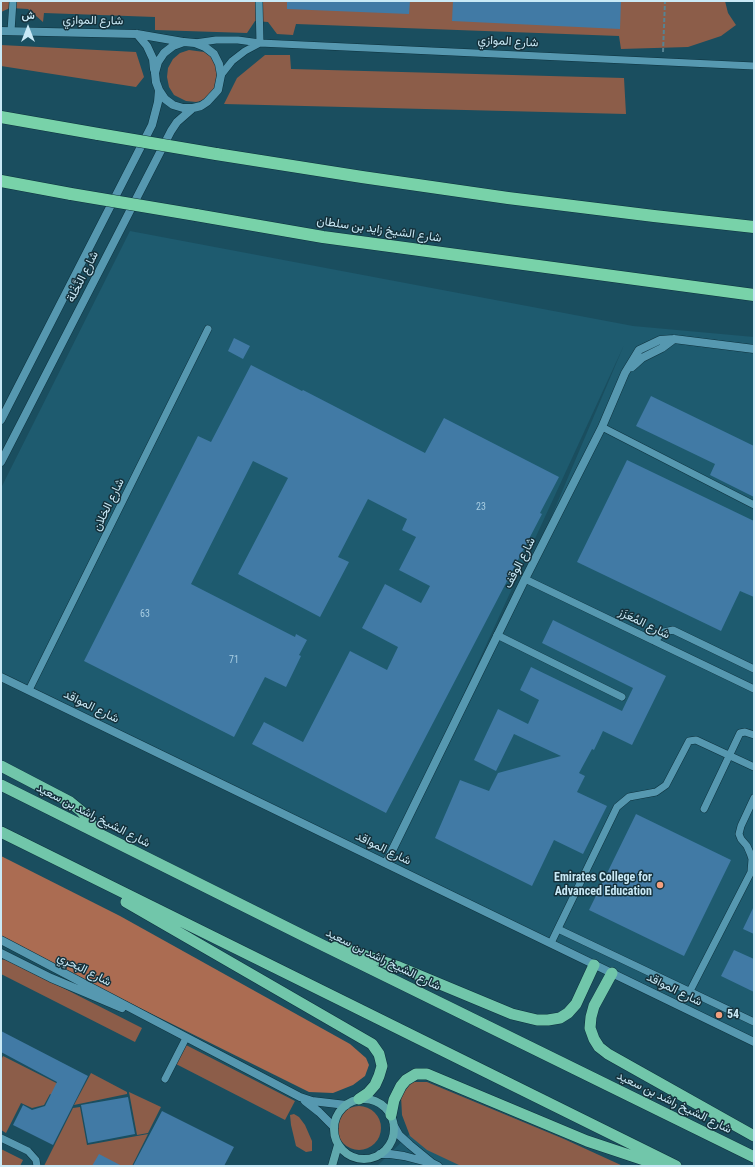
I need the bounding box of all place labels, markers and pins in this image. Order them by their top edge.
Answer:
place label: Emirates College for Advanced Education [554,871,652,899]
marker: Emirates College for Advanced Education [655,880,665,890]
place label: 54 [727,1008,739,1022]
marker: 54 [714,1010,724,1020]

